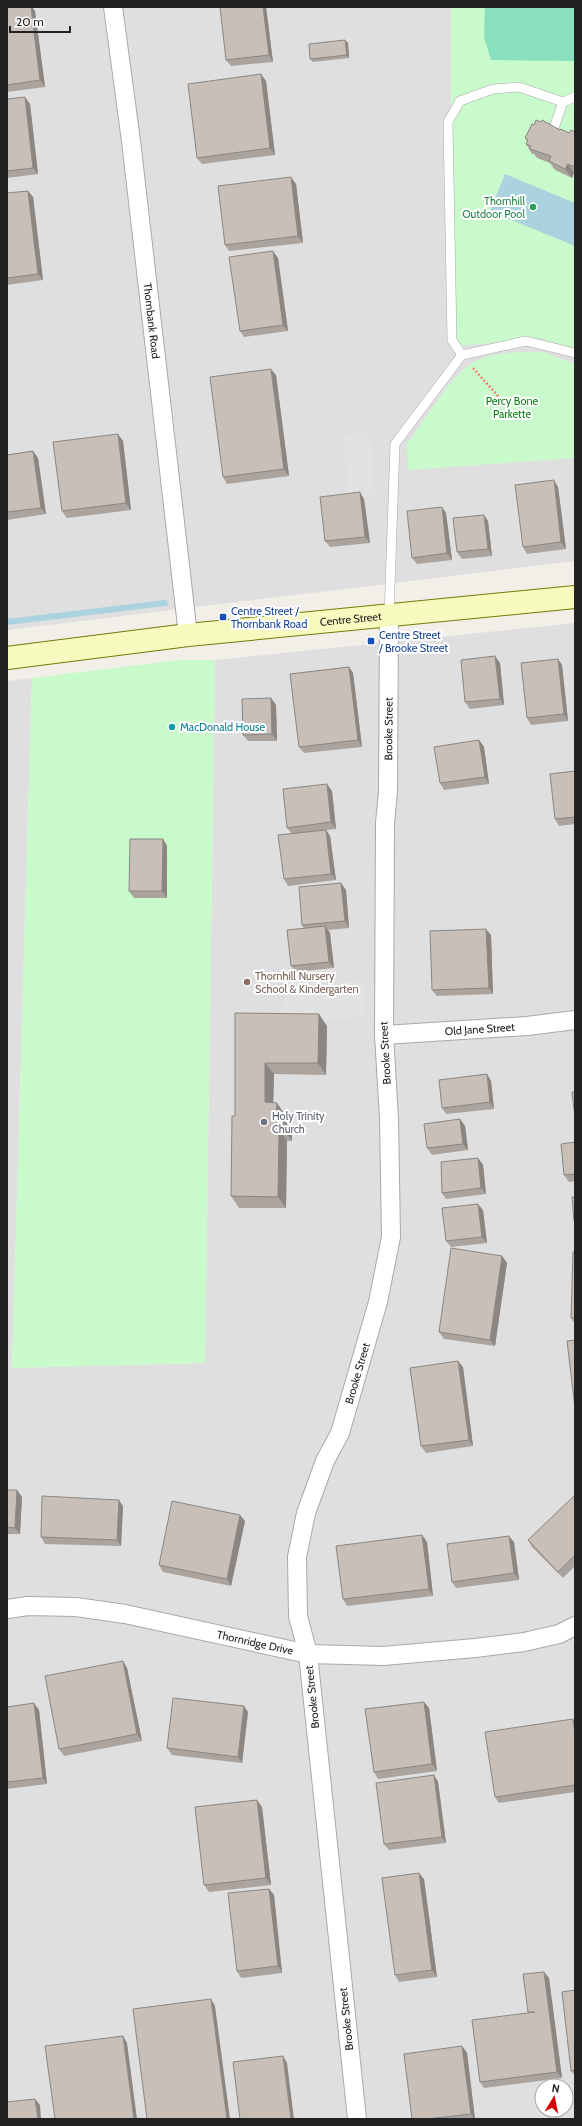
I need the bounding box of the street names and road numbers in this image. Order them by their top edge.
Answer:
street label: Thornbank Road [140,282,163,359]
street label: Centre Street [319,609,382,629]
street label: Brooke Street [381,697,396,761]
street label: Old Jane Street [444,1020,516,1038]
street label: Brooke Street [376,1021,394,1085]
street label: Brooke Street [342,1341,373,1406]
street label: Thornridge Drive [216,1627,295,1658]
street label: Brooke Street [302,1665,322,1729]
street label: Brooke Street [336,1987,356,2051]

